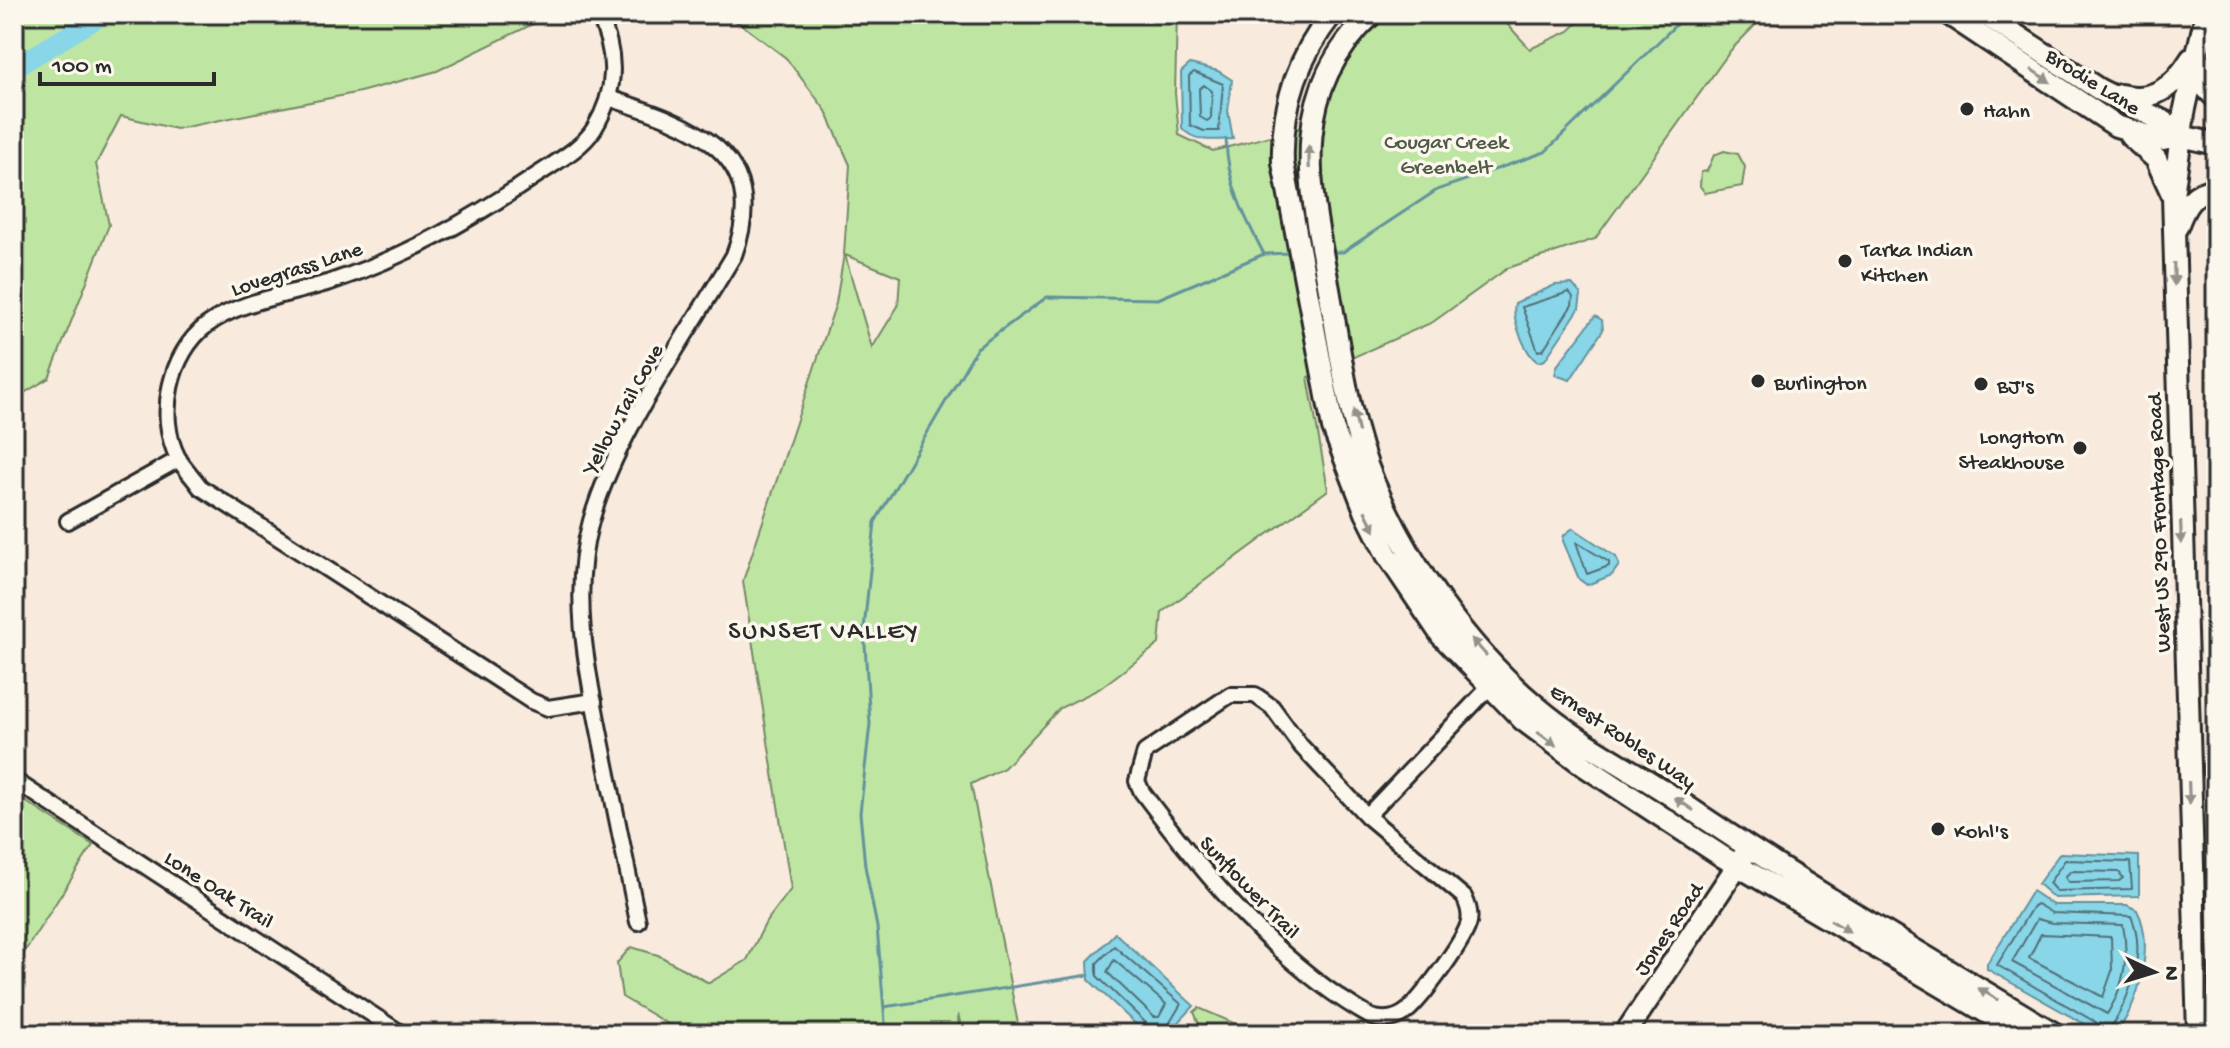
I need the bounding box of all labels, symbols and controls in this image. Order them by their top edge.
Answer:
scale bar [40,36,214,86]
street label: Brodie Lane [2039,44,2145,123]
text: 100 m [51,53,112,82]
one-way arrow [2030,68,2052,83]
marker: Hahn [1958,100,1976,118]
place label: Hahn [1983,100,2031,126]
park label: Cougar Creek Greenbelt [1384,131,1510,182]
one-way arrow [1302,144,1315,169]
street label: Lovegrass Lane [228,237,367,304]
place label: Tarka Indian Kitchen [1859,239,1973,290]
marker: Tarka Indian Kitchen [1836,252,1854,270]
one-way arrow [2168,262,2180,287]
street label: Yellow Tail Cove [577,340,671,481]
marker: Burlington [1749,372,1767,390]
place label: Burlington [1773,372,1867,398]
marker: BJ's [1972,375,1990,393]
place label: BJ's [1996,375,2034,401]
street label: West US 290 Frontage Road [2143,391,2179,653]
one-way arrow [1350,409,1362,434]
place label: LongHorn Steakhouse [1958,426,2065,477]
marker: LongHorn Steakhouse [2071,439,2089,457]
one-way arrow [1364,510,1377,533]
one-way arrow [2175,521,2187,546]
district label: SUNSET VALLEY [728,618,920,649]
one-way arrow [1471,638,1488,658]
street label: Ernest Robles Way [1543,680,1700,797]
one-way arrow [1537,731,1558,746]
one-way arrow [2183,781,2196,806]
one-way arrow [1673,797,1694,812]
marker: Kohl's [1929,820,1947,838]
place label: Kohl's [1954,820,2009,846]
street label: Sunflower Trail [1192,832,1304,946]
street label: Lone Oak Trail [158,846,277,936]
street label: Jones Road [1630,877,1712,982]
one-way arrow [1829,919,1851,933]
north arrow [2114,932,2194,1012]
text: N [2156,965,2183,981]
one-way arrow [1977,987,1999,1001]

